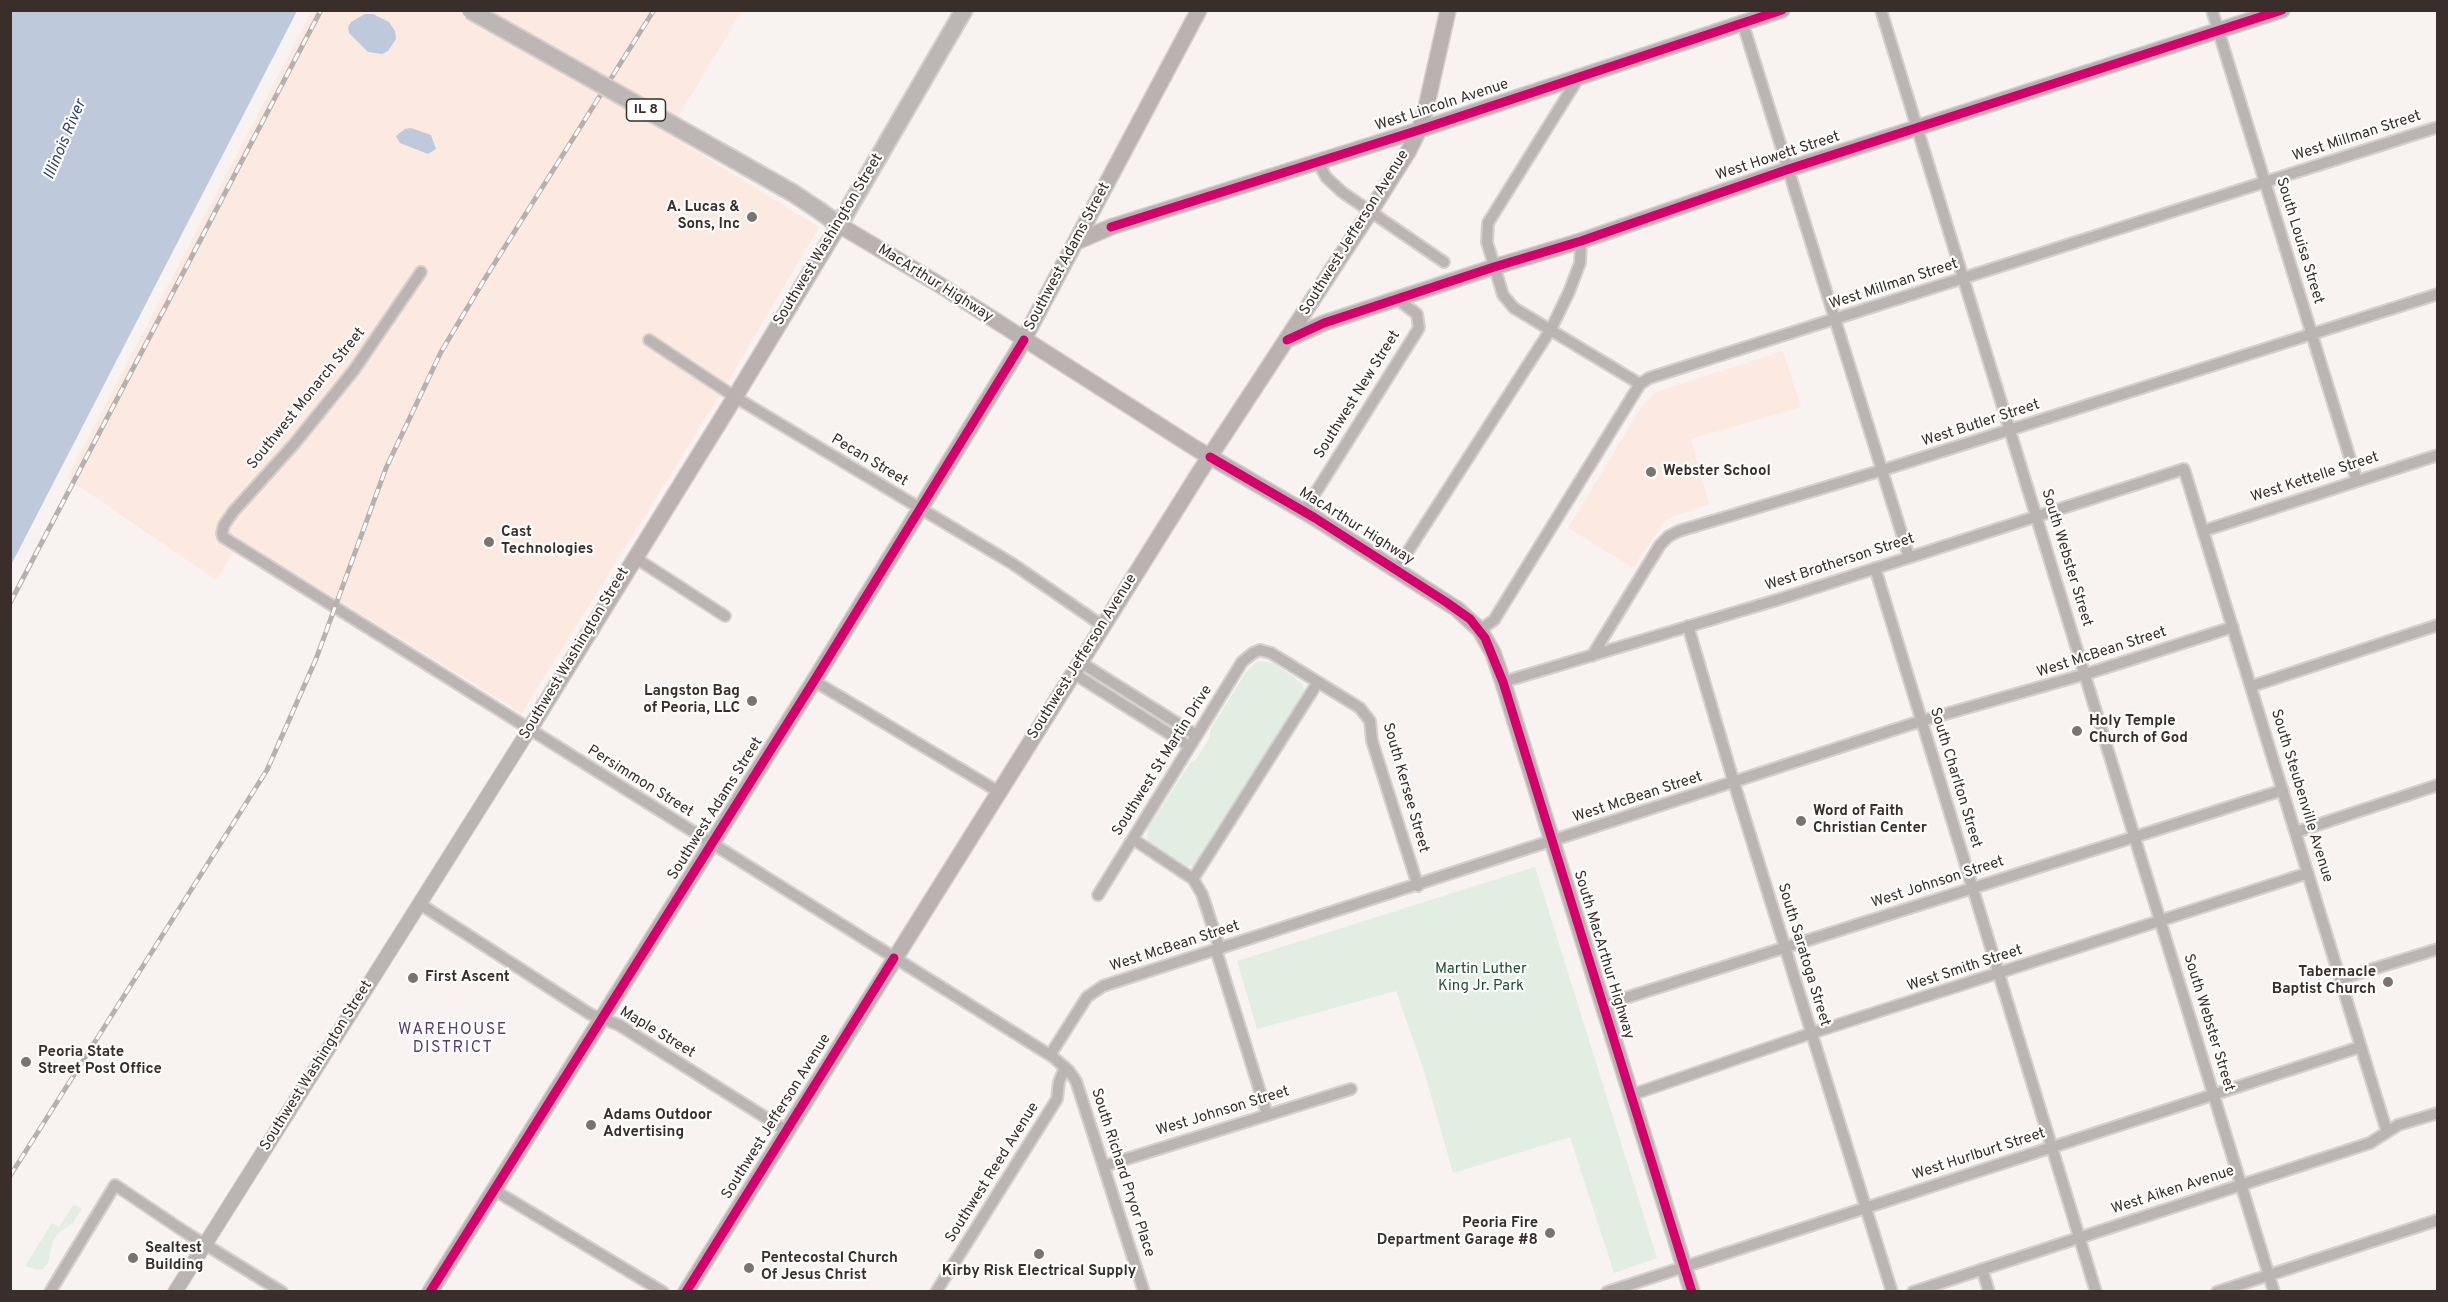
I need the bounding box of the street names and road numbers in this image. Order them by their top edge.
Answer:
street label: West Lincoln Avenue [1373,76,1511,136]
road number: IL 8 [626,99,666,121]
street label: West Millman Street [2290,108,2424,166]
street label: West Howett Street [1714,128,1842,186]
street label: Southwest Jefferson Avenue [1297,147,1413,319]
street label: Southwest Washington Street [770,151,888,329]
street label: South Louisa Street [2271,176,2327,306]
street label: Southwest Adams Street [1021,180,1115,334]
street label: MacArthur Highway [874,241,996,327]
street label: West Millman Street [1827,256,1961,314]
street label: Southwest Monarch Street [244,325,370,473]
street label: Southwest New Street [1311,328,1405,462]
street label: West Butler Street [1920,396,2042,452]
street label: Pecan Street [827,431,911,491]
street label: West Kettelle Street [2249,449,2381,507]
street label: MacArthur Highway [1295,484,1417,570]
street label: South Webster Street [2037,487,2095,629]
street label: West Brotherson Street [1763,530,1917,596]
street label: Southwest Washington Street [516,565,634,743]
street label: Southwest Jefferson Avenue [1025,571,1141,743]
street label: West McBean Street [2035,624,2169,682]
street label: Southwest St Martin Drive [1109,682,1217,840]
street label: South Charlton Street [1925,706,1985,850]
street label: South Steubenville Avenue [2266,707,2336,885]
street label: South Kersee Street [1378,721,1432,855]
street label: Southwest Adams Street [665,734,767,884]
street label: Persimmon Street [584,742,696,822]
street label: West McBean Street [1571,769,1705,827]
street label: West Johnson Street [1869,853,2007,913]
street label: South MacArthur Highway [1569,868,1637,1042]
street label: South Saratoga Street [1773,881,1833,1029]
street label: West McBean Street [1108,918,1242,976]
street label: West Smith Street [1905,942,2025,996]
street label: South Webster Street [2179,952,2237,1094]
street label: Southwest Washington Street [257,978,377,1154]
street label: Maple Street [616,1003,698,1063]
street label: Southwest Jefferson Avenue [719,1031,835,1203]
street label: West Johnson Street [1154,1083,1292,1141]
street label: South Richard Pryor Place [1086,1086,1158,1260]
street label: Southwest Reed Avenue [942,1099,1044,1247]
street label: West Hurlburt Street [1910,1125,2048,1185]
street label: West Aiken Avenue [2109,1163,2237,1219]

